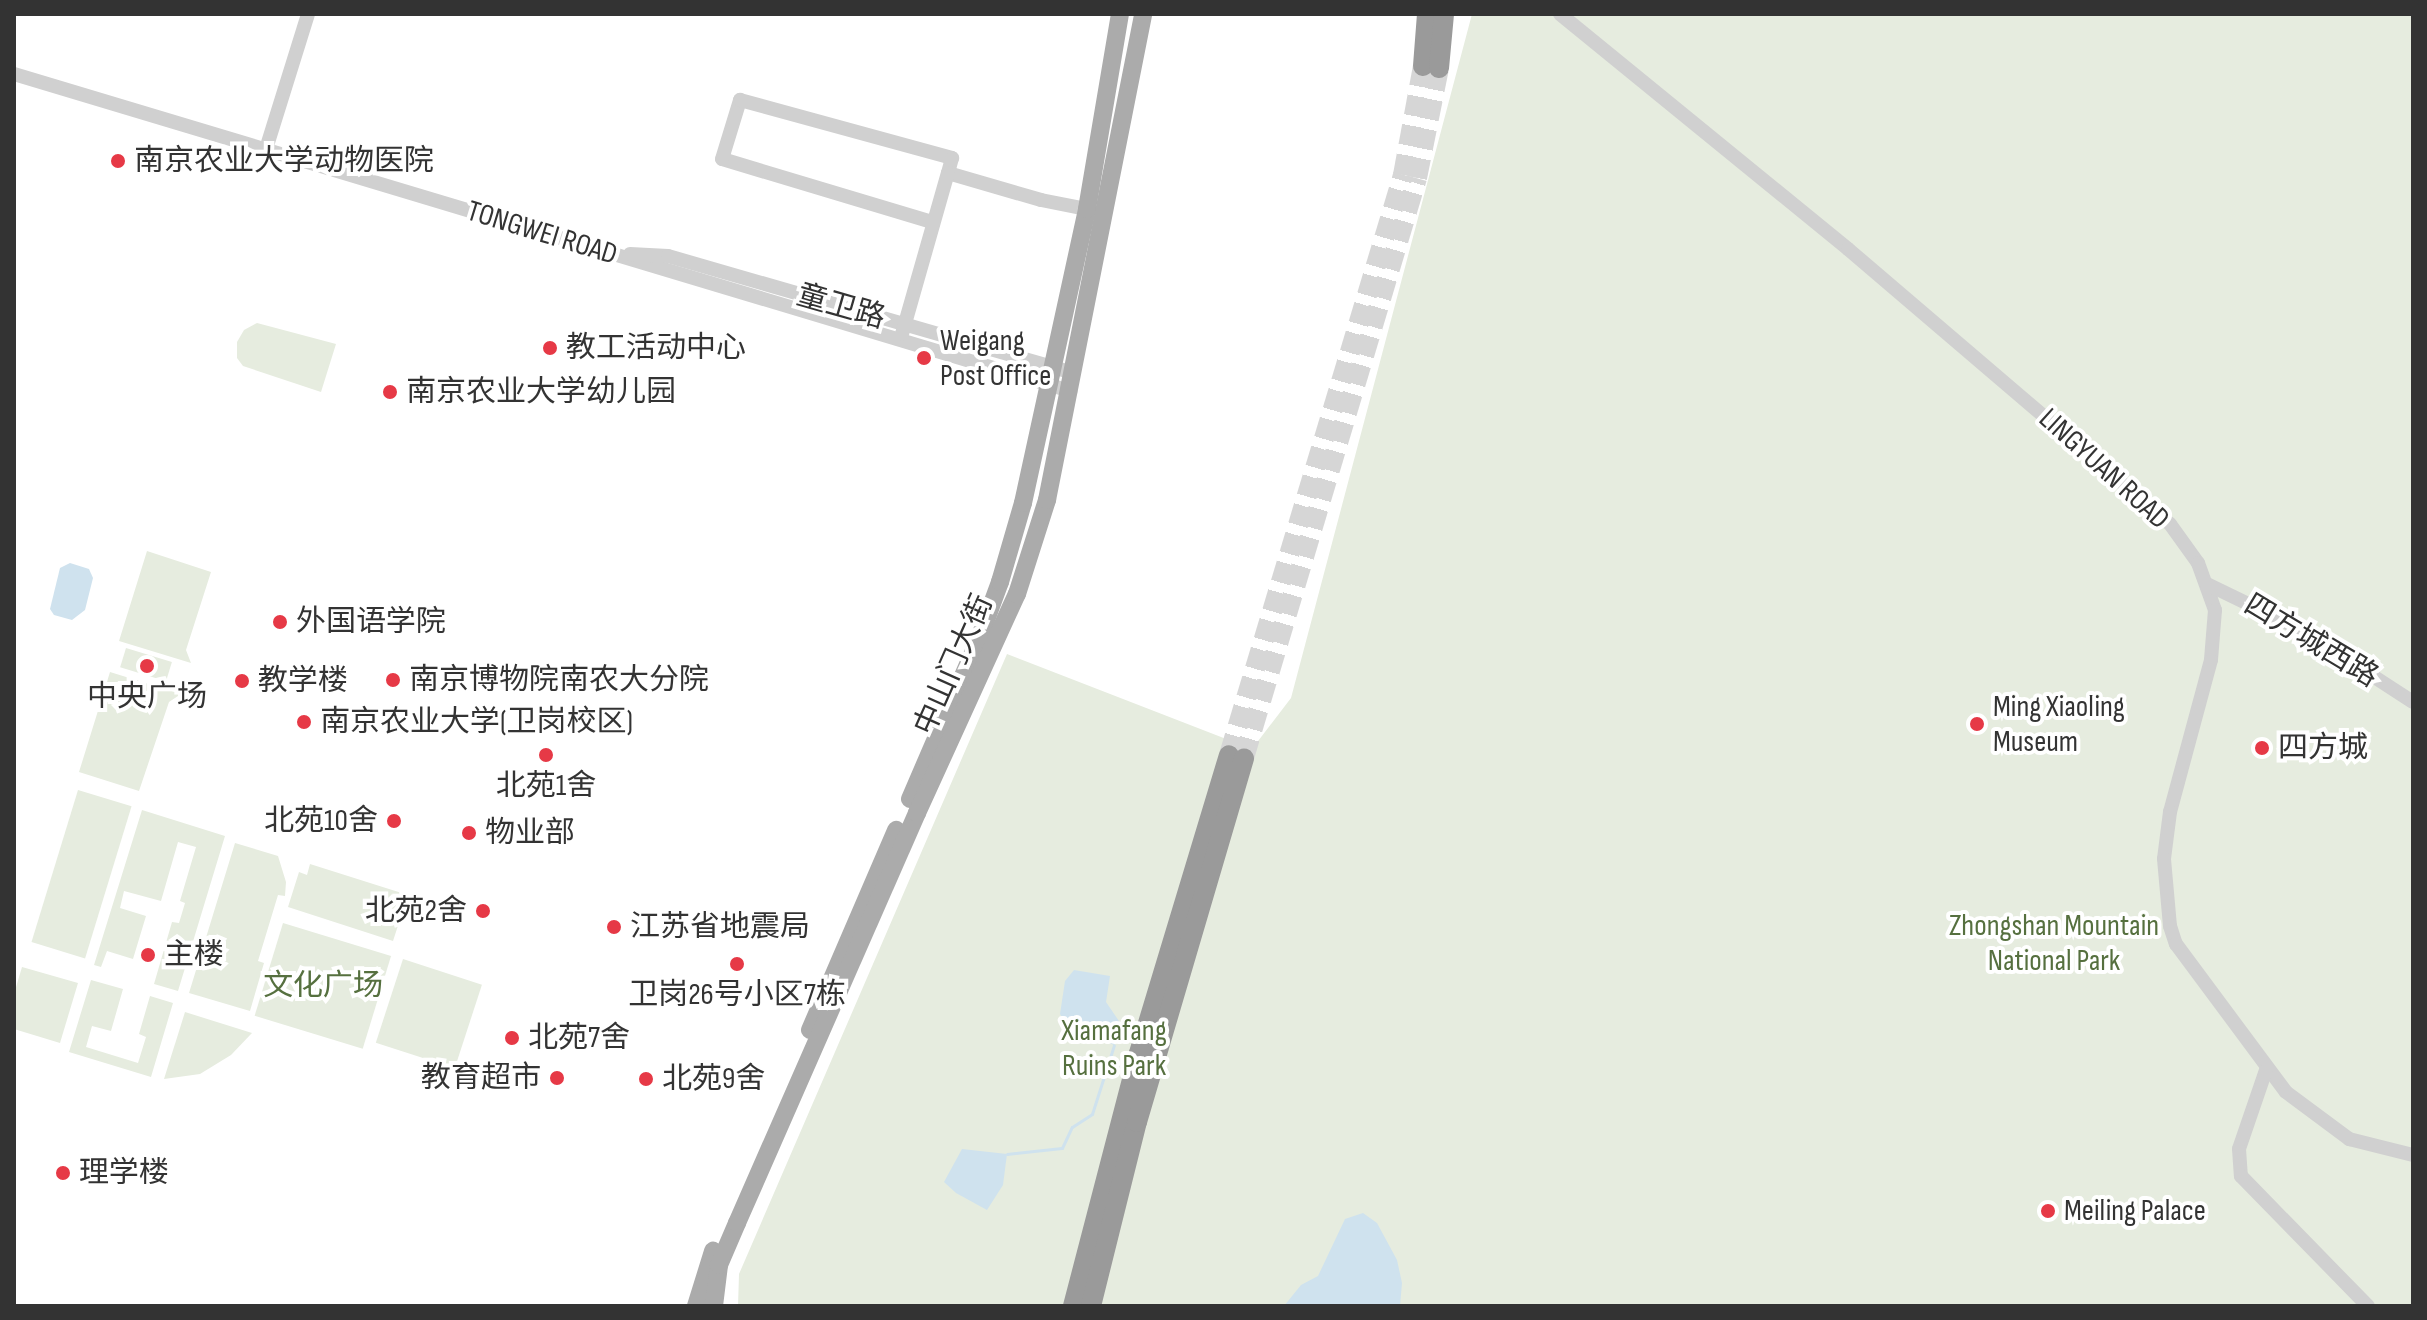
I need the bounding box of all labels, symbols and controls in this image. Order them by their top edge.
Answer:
place label: 南京农业大学动物医院 [134,143,434,179]
marker: 南京农业大学动物医院 [109,152,127,170]
street label: TONGWEI ROAD [463,193,621,273]
street label: 童卫路 [793,277,889,337]
place label: Weigang Post Office [940,323,1051,394]
place label: 教工活动中心 [566,330,746,366]
marker: 教工活动中心 [541,339,559,357]
marker: Weigang Post Office [915,349,933,367]
place label: 南京农业大学幼儿园 [406,374,676,410]
marker: 南京农业大学幼儿园 [381,383,399,401]
street label: LINGYUAN ROAD [2031,401,2177,537]
street label: 四方城西路 [2237,587,2385,695]
street label: 中山门大街 [907,589,1001,741]
place label: 外国语学院 [296,604,446,640]
marker: 外国语学院 [271,613,289,631]
marker: 中央广场 [138,657,156,675]
place label: 南京博物院南农大分院 [409,662,709,698]
place label: 教学楼 [258,663,348,699]
marker: 南京博物院南农大分院 [384,671,402,689]
marker: 教学楼 [233,672,251,690]
place label: 中央广场 [87,679,207,715]
place label: Ming Xiaoling Museum [1993,689,2125,760]
place label: 南京农业大学(卫岗校区) [320,704,633,740]
marker: 南京农业大学(卫岗校区) [295,713,313,731]
marker: Ming Xiaoling Museum [1968,715,1986,733]
place label: 四方城 [2278,730,2368,766]
marker: 四方城 [2253,739,2271,757]
marker: 北苑1舍 [537,746,555,764]
place label: 北苑1舍 [496,768,596,804]
place label: 北苑10舍 [264,803,378,839]
marker: 北苑10舍 [385,812,403,830]
place label: 物业部 [485,815,575,851]
marker: 物业部 [460,824,478,842]
place label: 北苑2舍 [365,893,467,929]
marker: 北苑2舍 [474,902,492,920]
park label: Zhongshan Mountain National Park [1949,908,2159,978]
place label: 江苏省地震局 [630,909,810,945]
marker: 江苏省地震局 [605,918,623,936]
place label: 主楼 [164,937,224,973]
marker: 主楼 [139,946,157,964]
marker: 卫岗26号小区7栋 [728,955,746,973]
park label: 文化广场 [263,968,383,1004]
place label: 卫岗26号小区7栋 [628,977,846,1013]
park label: Xiamafang Ruins Park [1061,1013,1167,1084]
place label: 北苑7舍 [528,1020,630,1056]
marker: 北苑7舍 [503,1029,521,1047]
place label: 教育超市 [421,1060,541,1096]
place label: 北苑9舍 [662,1061,765,1097]
marker: 教育超市 [548,1069,566,1087]
marker: 北苑9舍 [637,1070,655,1088]
place label: 理学楼 [79,1155,169,1191]
marker: 理学楼 [54,1164,72,1182]
place label: Meiling Palace [2064,1193,2206,1229]
marker: Meiling Palace [2039,1202,2057,1220]

